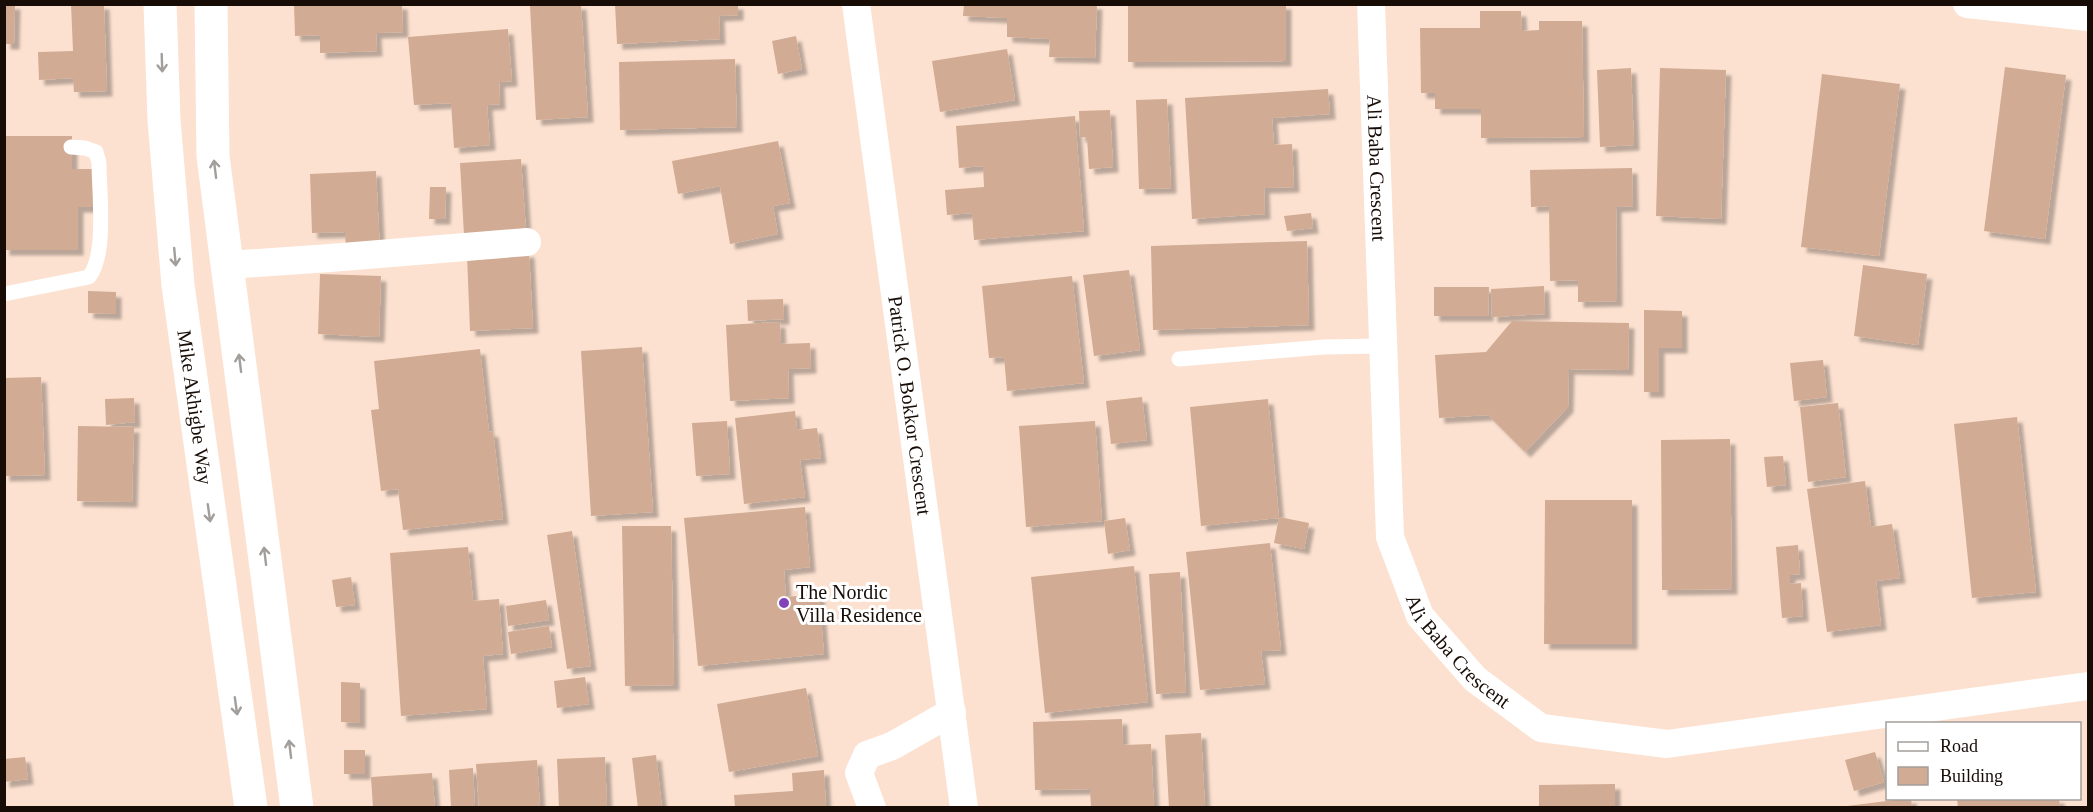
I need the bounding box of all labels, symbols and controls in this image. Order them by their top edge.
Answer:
one-way arrow [156,52,168,72]
street label: Ali Baba Crescent [1363,94,1390,242]
one-way arrow [209,160,220,180]
one-way arrow [170,247,181,267]
street label: Patrick O. Bokkor Crescent [884,294,936,517]
street label: Mike Akhigbe Way [173,328,217,486]
one-way arrow [234,353,245,373]
one-way arrow [203,503,214,523]
one-way arrow [259,547,270,566]
place label: The Nordic Villa Residence [796,581,922,626]
street label: Ali Baba Crescent [1402,591,1515,712]
marker: The Nordic Villa Residence [777,596,791,610]
one-way arrow [231,696,242,716]
legend [1886,722,2081,800]
text: Road [1940,736,1978,756]
one-way arrow [284,740,295,760]
text: Building [1940,766,2003,786]

